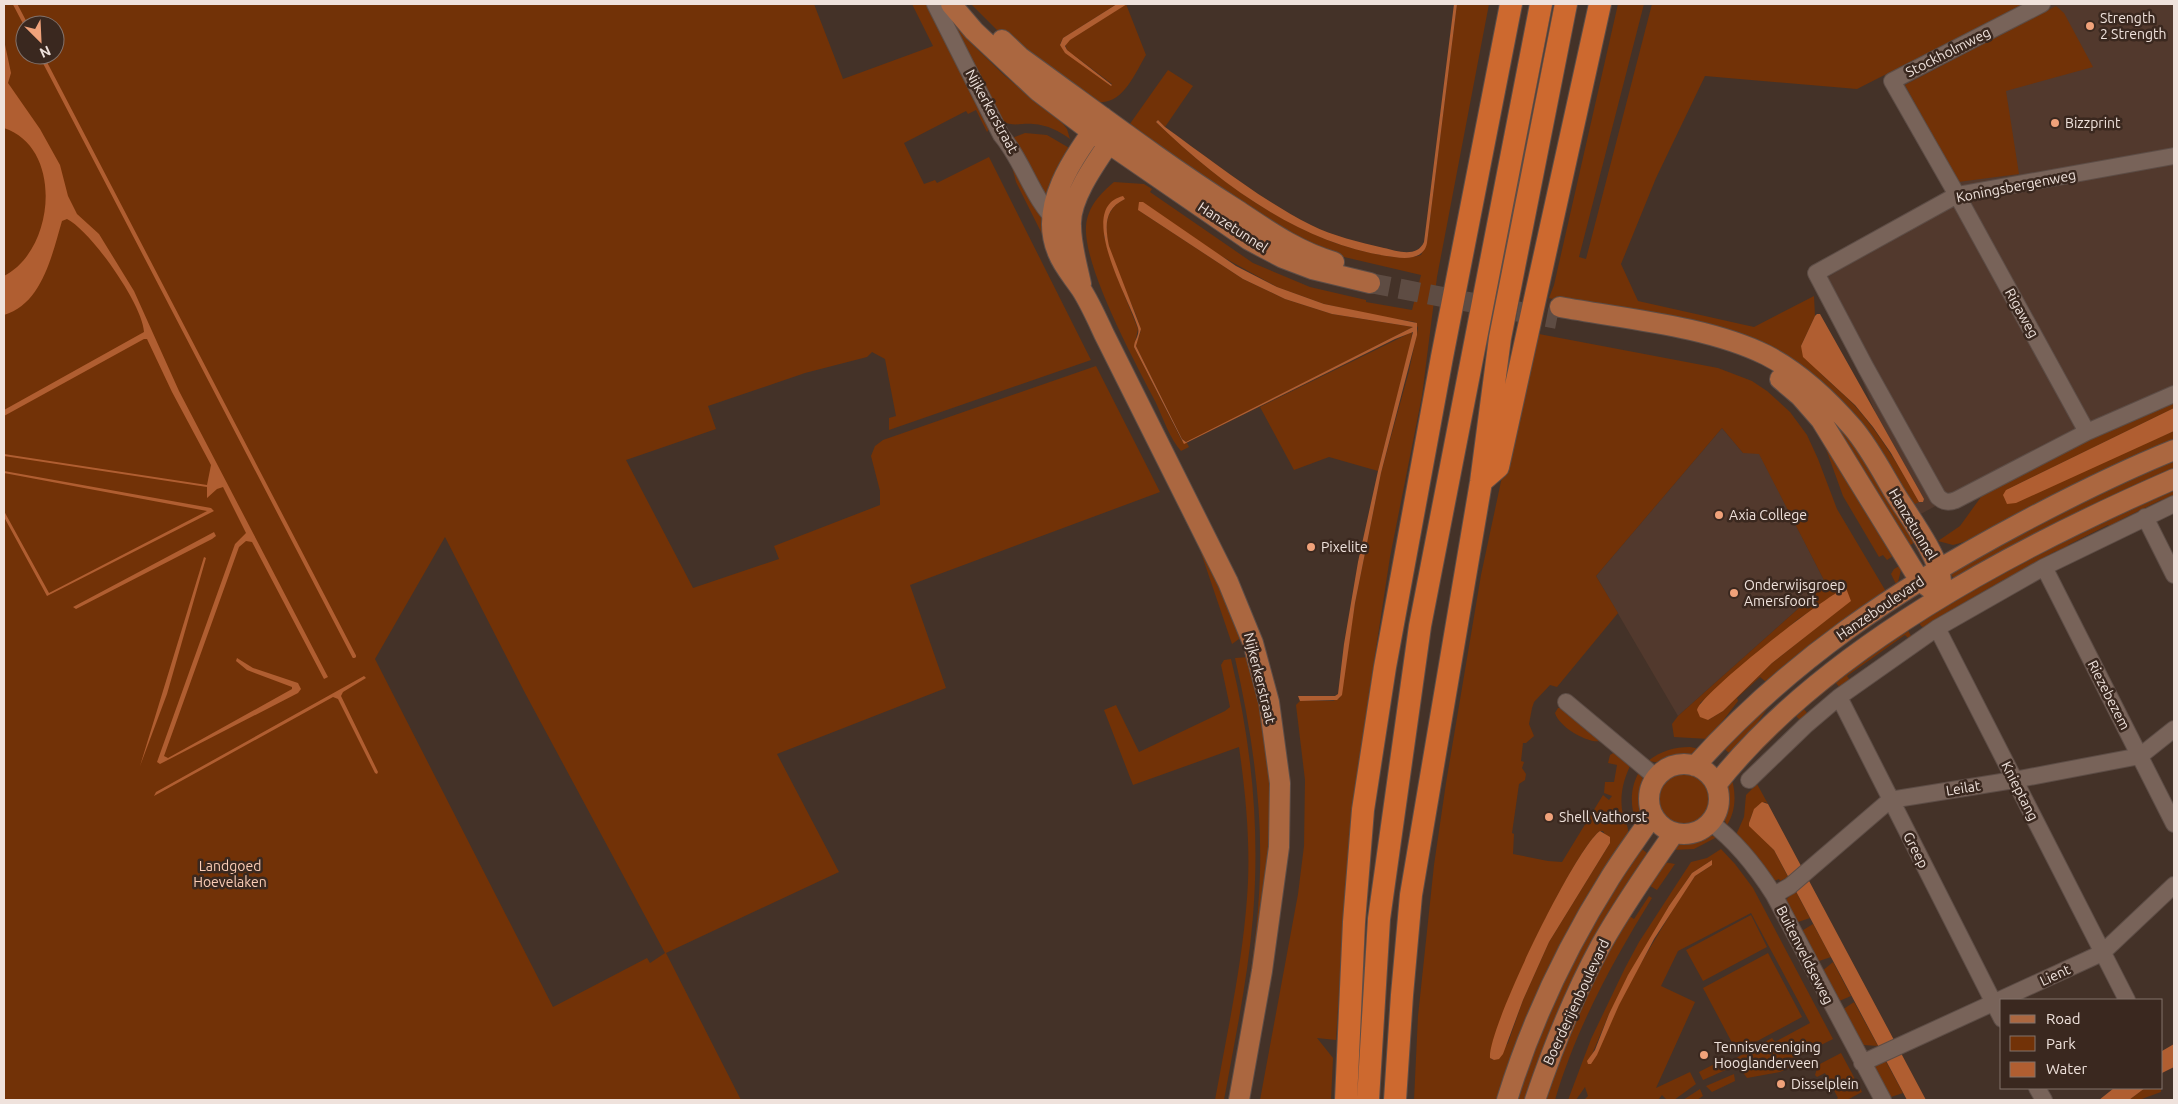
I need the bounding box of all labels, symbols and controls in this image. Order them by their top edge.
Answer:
place label: Strength 2 Strength [2100,10,2167,42]
north arrow [15,15,65,65]
marker: Strength 2 Strength [2084,20,2096,32]
street label: Stockholmweg [1903,24,1993,80]
text: N [37,42,53,61]
street label: Nijkerkerstraat [962,66,1022,156]
place label: Bizzprint [2065,115,2121,131]
marker: Bizzprint [2049,117,2061,129]
street label: Koningsbergenweg [1955,167,2077,205]
street label: Hanzetunnel [1195,199,1271,256]
street label: Rigaweg [2002,286,2042,340]
street label: Hanzetunnel [1886,486,1941,563]
place label: Axia College [1729,507,1807,523]
marker: Axia College [1713,509,1725,521]
place label: Pixelite [1321,539,1368,555]
marker: Pixelite [1305,541,1317,553]
street label: Hanzeboulevard [1833,573,1927,643]
place label: Onderwijsgroep Amersfoort [1744,577,1846,609]
marker: Onderwijsgroep Amersfoort [1728,587,1740,599]
street label: Nijkerkerstraat [1241,631,1279,726]
street label: Riezebezem [2085,658,2133,732]
street label: Knieptang [1998,759,2042,823]
street label: Leilat [1945,777,1982,799]
place label: Shell Vathorst [1559,809,1648,825]
marker: Shell Vathorst [1543,811,1555,823]
street label: Greep [1900,829,1932,871]
park label: Landgoed Hoevelaken [193,858,267,890]
street label: Buitenveldseweg [1773,903,1837,1007]
street label: Boerderijenboulevard [1540,936,1612,1068]
street label: Lient [2037,961,2073,989]
legend [2000,999,2163,1089]
text: Road [2046,1010,2081,1027]
text: Park [2046,1035,2076,1052]
place label: Tennisvereniging Hooglanderveen [1714,1039,1821,1071]
marker: Tennisvereniging Hooglanderveen [1698,1049,1710,1061]
text: Water [2046,1060,2087,1077]
place label: Disselplein [1791,1076,1859,1092]
marker: Disselplein [1775,1078,1787,1090]

